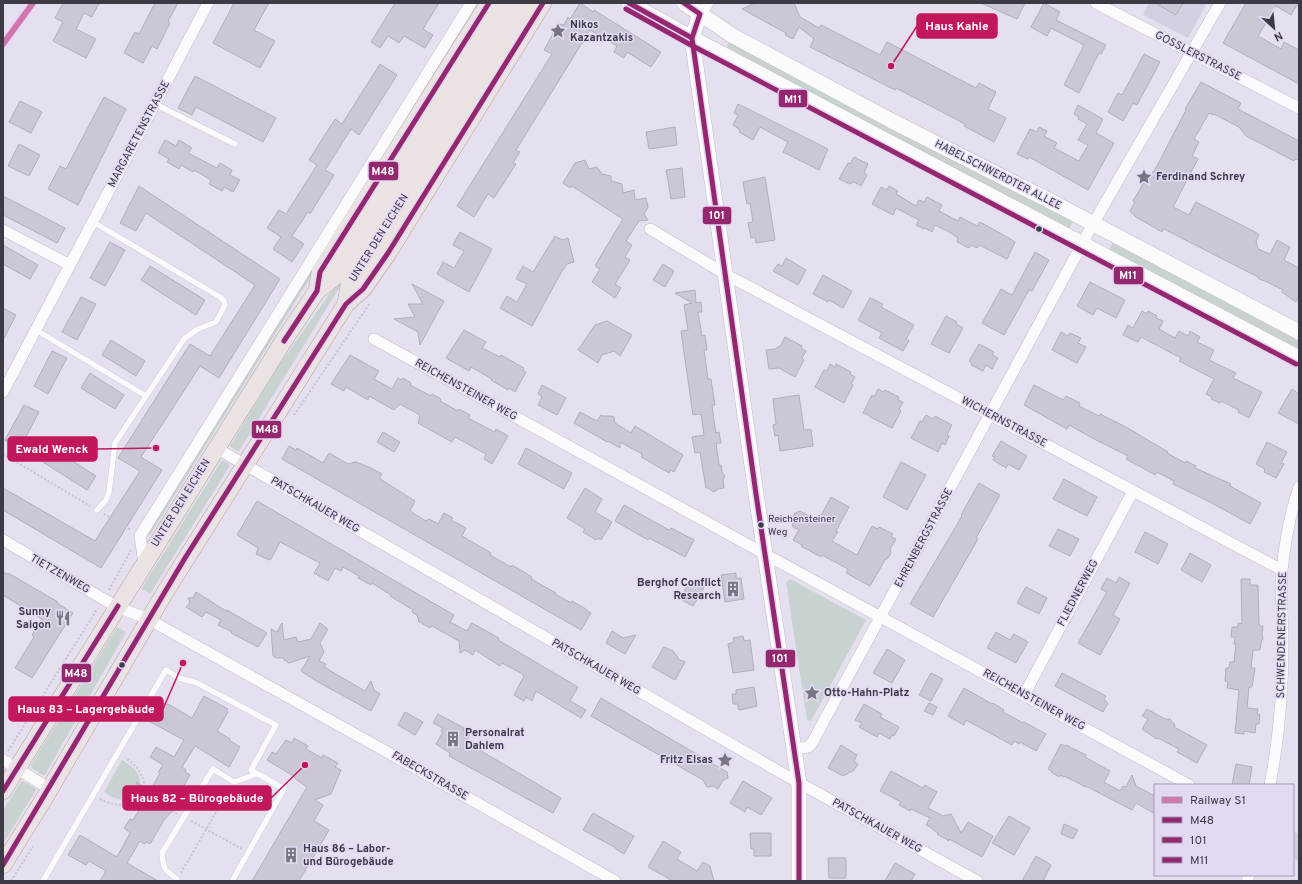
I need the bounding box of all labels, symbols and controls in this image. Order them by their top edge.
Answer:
north arrow [1254,8,1294,48]
callout: Haus Kahle [917,14,997,38]
place label: Nikos Kazantzakis [570,18,633,45]
text: Haus Kahle [925,19,989,35]
place icon: Nikos Kazantzakis [549,22,567,40]
street label: GOSSLERSTRASSE [1152,28,1244,84]
text: N [1271,28,1285,44]
street label: MARGARETENSTRASSE [105,78,173,190]
line badge: M11 [778,89,808,108]
text: M11 [784,93,802,107]
street label: HABELSCHWERDTER ALLEE [932,137,1064,213]
line badge: M48 [368,161,399,181]
text: M48 [372,165,395,179]
place icon: Ferdinand Schrey [1135,168,1153,186]
place label: Ferdinand Schrey [1156,170,1245,184]
street label: UNTER DEN EICHEN [346,191,412,285]
line badge: 101 [702,206,732,225]
text: 101 [709,209,725,223]
unlabelled marker [1034,224,1044,234]
line badge: M11 [1113,266,1144,285]
text: M11 [1119,269,1137,283]
street label: REICHENSTEINER WEG [412,356,520,424]
street label: WICHERNSTRASSE [959,393,1049,451]
line badge: M48 [251,420,282,439]
text: M48 [256,423,279,437]
callout: Ewald Wenck [8,437,97,461]
text: Ewald Wenck [16,442,89,458]
street label: UNTER DEN EICHEN [148,456,214,550]
street label: PATSCHKAUER WEG [268,474,362,536]
street label: EHRENBERGSTRASSE [892,486,956,590]
place label: Reichensteiner Weg [768,513,836,539]
marker: Reichensteiner Weg [756,520,766,530]
street label: TIETZENWEG [28,551,92,597]
street label: FLIEDNERWEG [1054,557,1102,629]
street label: SCHWENDENERSTRASSE [1274,572,1290,698]
place label: Berghof Conflict Research [637,576,721,603]
building icon: Berghof Conflict Research [724,580,742,598]
place label: Sunny Saigon [16,605,51,632]
restaurant icon: Sunny Saigon [54,609,72,627]
street label: PATSCHKAUER WEG [549,636,643,698]
line badge: 101 [765,649,796,668]
text: 101 [772,652,788,666]
unlabelled marker [117,660,127,670]
line badge: M48 [61,663,92,683]
street label: REICHENSTEINER WEG [980,666,1088,734]
text: M48 [65,667,88,681]
place icon: Otto-Hahn-Platz [803,684,821,702]
place label: Otto-Hahn-Platz [824,686,909,700]
callout: Haus 83 – Lagergebäude [9,697,163,721]
text: Haus 83 – Lagergebäude [17,702,155,718]
place label: Personalrat Dahlem [465,726,525,753]
building icon: Personalrat Dahlem [444,730,462,748]
street label: FABECKSTRASSE [389,748,471,804]
place icon: Fritz Elsas [716,751,734,769]
place label: Fritz Elsas [660,753,713,767]
legend [1154,784,1294,876]
callout: Haus 82 – Bürogebäude [123,786,271,810]
text: Haus 82 – Bürogebäude [131,791,264,807]
text: Railway S1 [1190,793,1246,809]
street label: PATSCHKAUER WEG [830,796,924,856]
text: M48 [1190,813,1214,829]
text: 101 [1190,833,1207,849]
place label: Haus 86 – Labor- und Bürogebäude [303,842,394,869]
building icon: Haus 86 – Labor- und Bürogebäude [282,846,300,864]
text: M11 [1190,853,1209,869]

